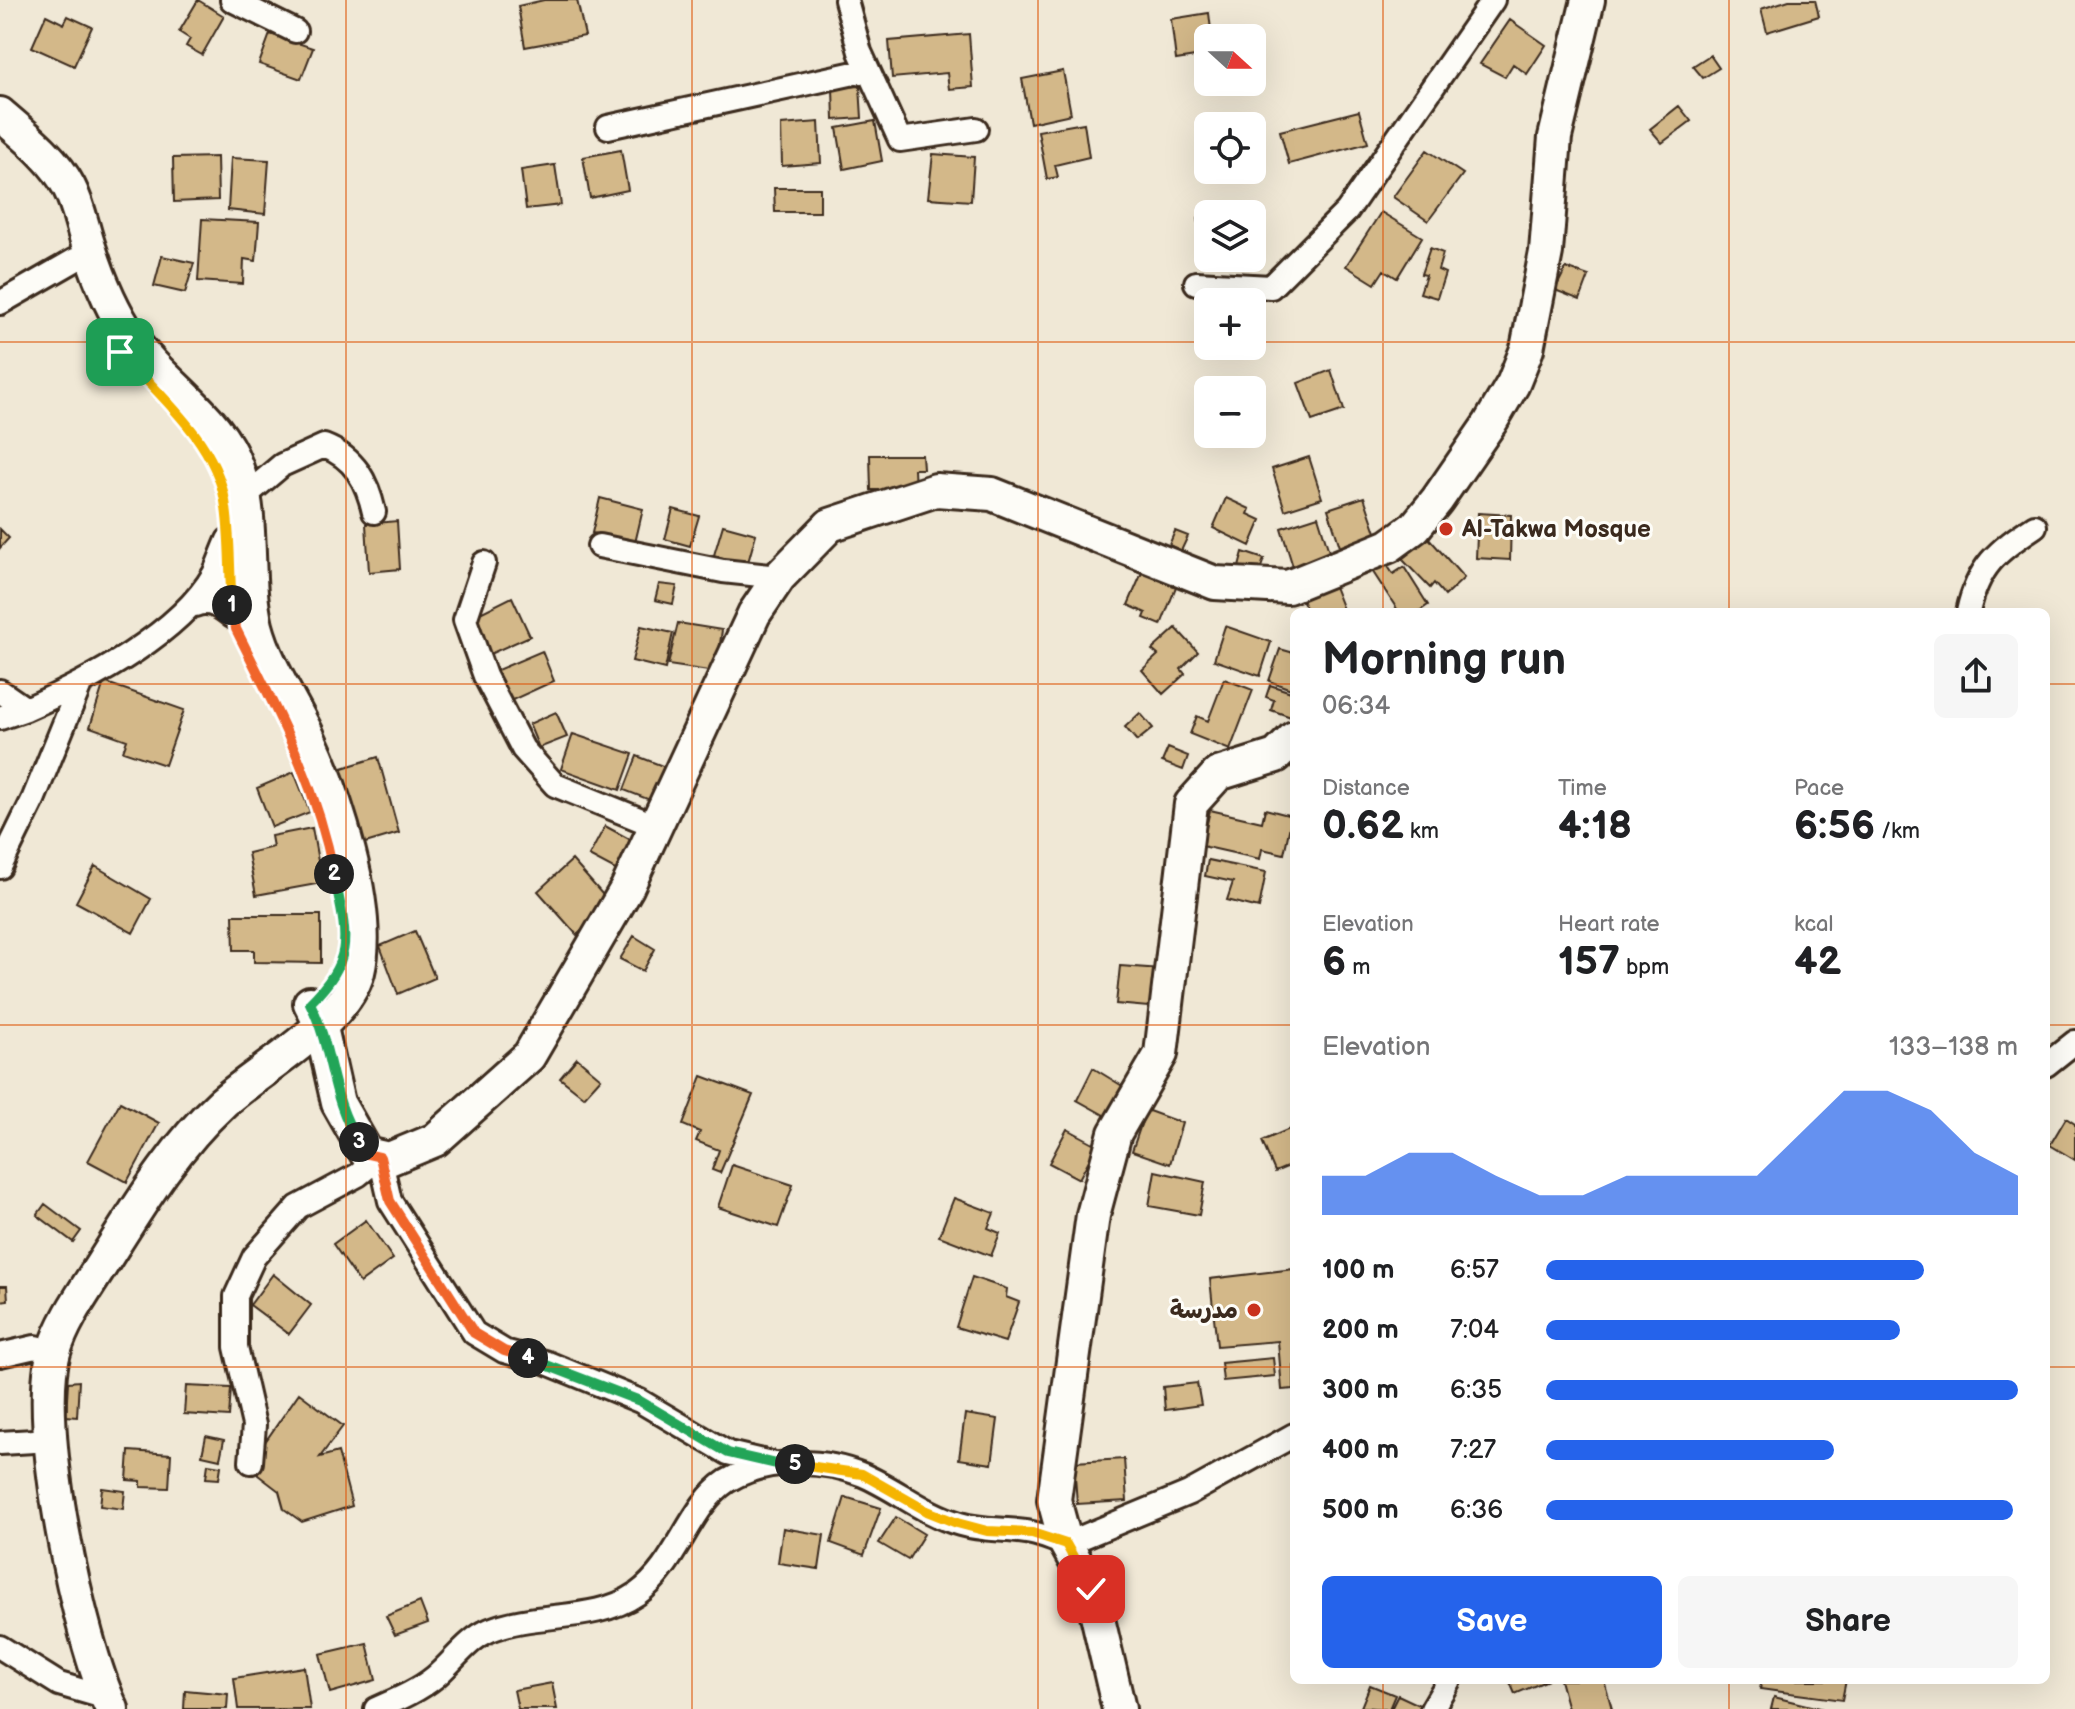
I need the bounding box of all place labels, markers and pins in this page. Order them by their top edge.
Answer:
pin [86,318,154,386]
place label: Al-Takwa Mosque [1461,515,1651,544]
marker: Al-Takwa Mosque [1437,520,1455,538]
pin: 1 [212,585,252,625]
pin: 2 [314,854,354,894]
pin: 3 [339,1122,379,1162]
place label: مدرسة [1170,1296,1238,1325]
marker: مدرسة [1245,1301,1263,1319]
pin: 4 [508,1338,548,1378]
pin: 5 [775,1444,815,1484]
pin [1057,1555,1125,1623]

